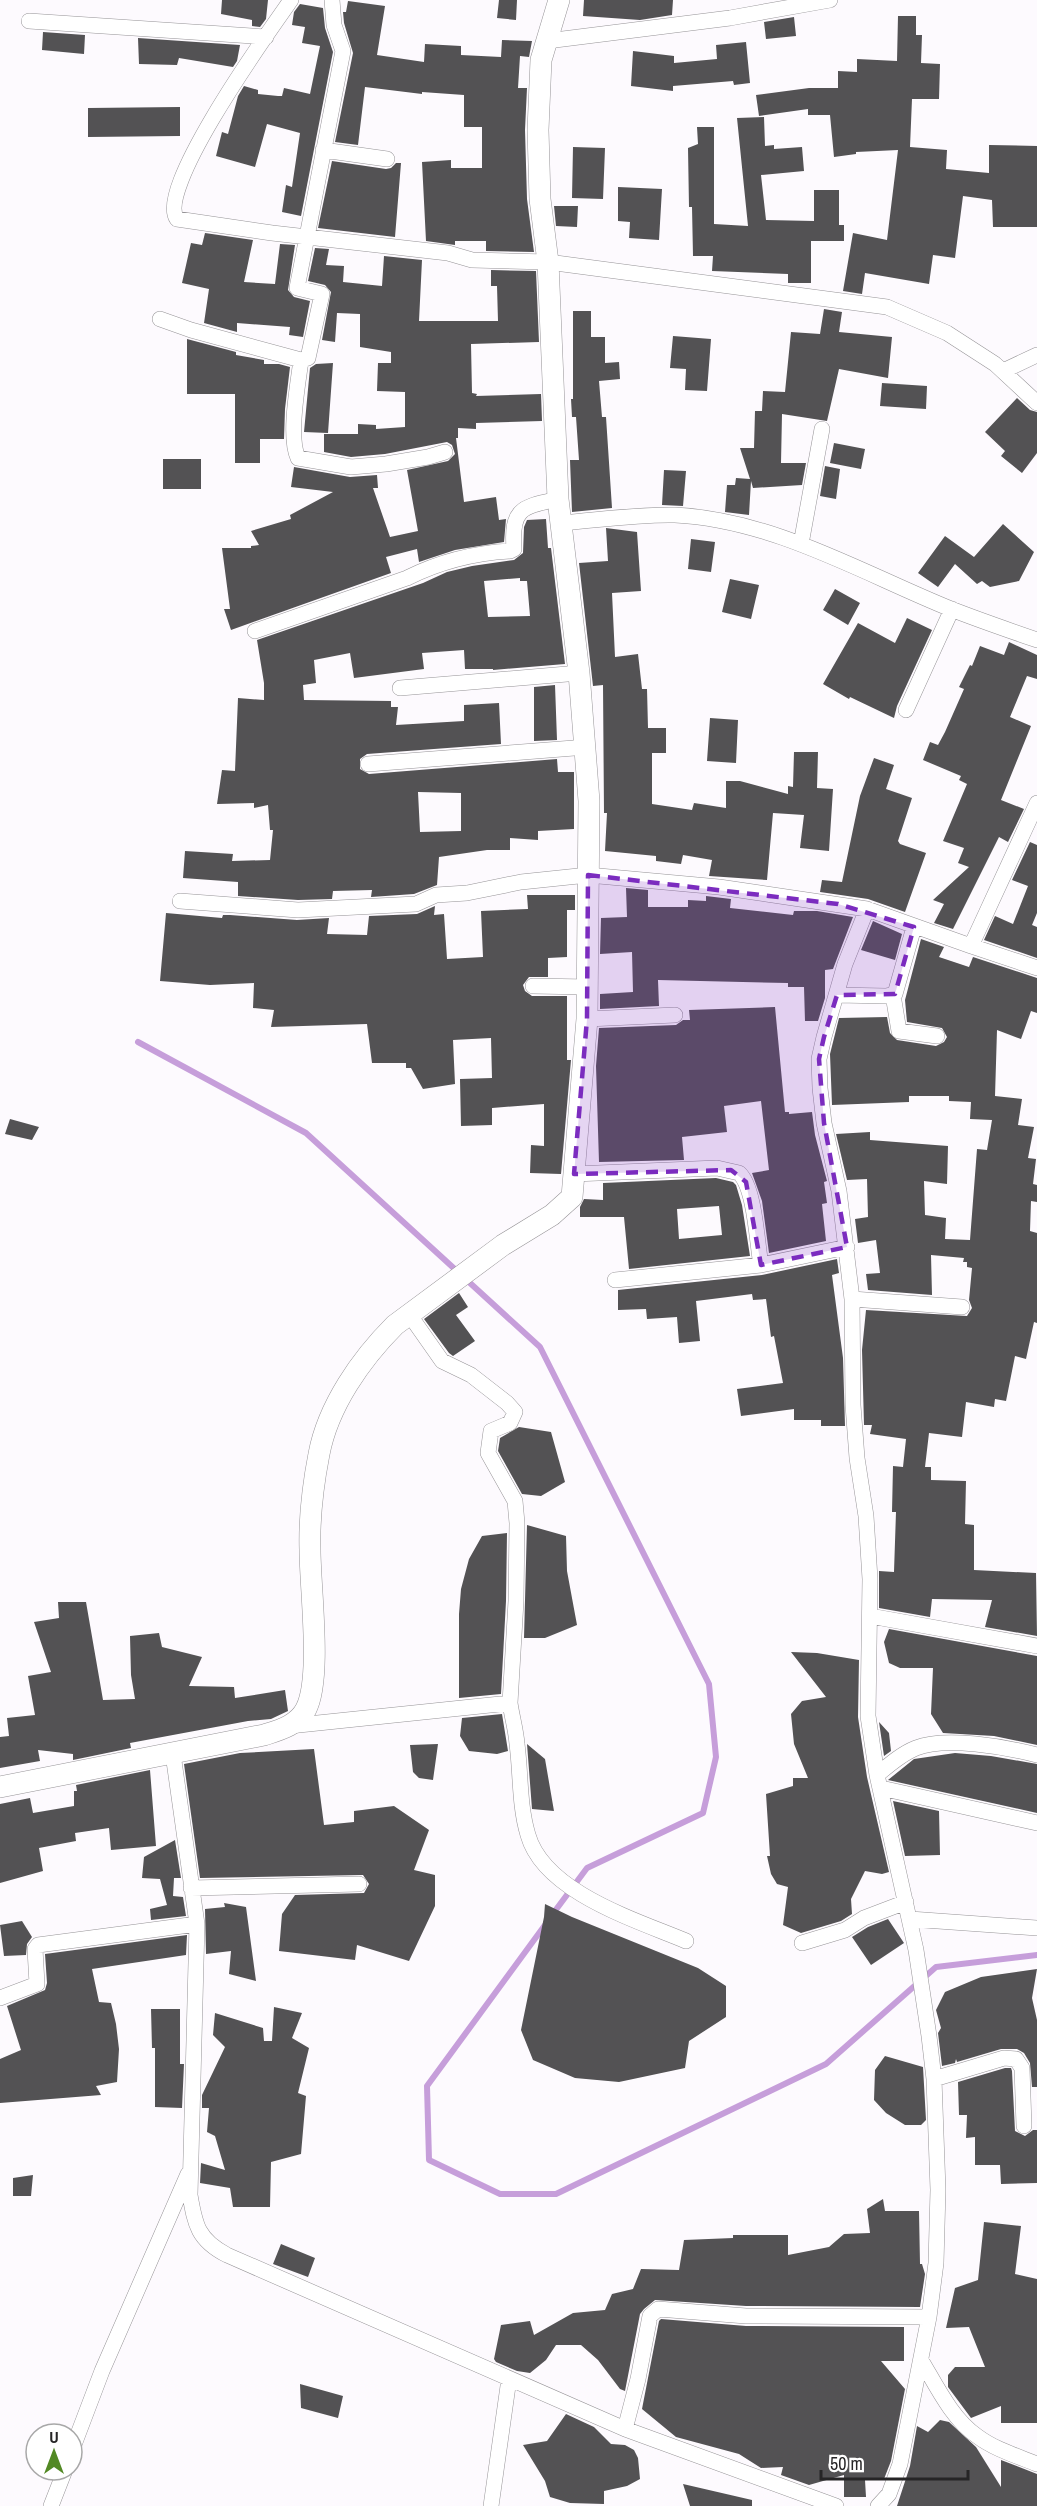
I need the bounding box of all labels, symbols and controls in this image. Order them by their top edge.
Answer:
north arrow [24,2422,84,2482]
text: U [49,2426,59,2448]
scale bar [821,2443,968,2481]
text: 50 m [830,2451,863,2476]

